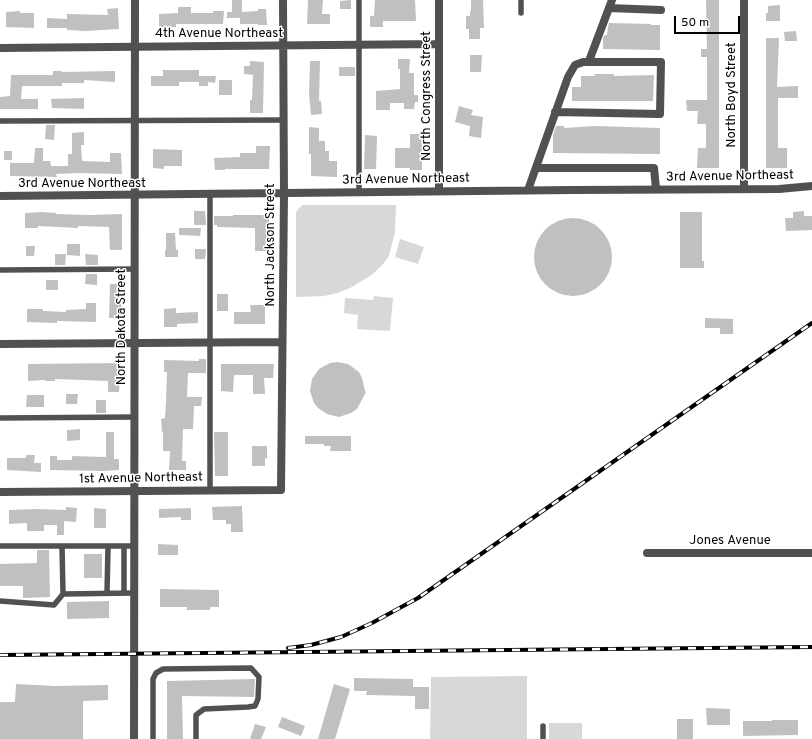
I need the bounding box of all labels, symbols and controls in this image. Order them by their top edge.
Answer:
scale bar [676,8,742,34]
text: 50 m [681,15,709,31]
street label: 4th Avenue Northeast [155,26,283,42]
street label: North Congress Street [419,31,435,161]
street label: North Boyd Street [724,42,740,148]
street label: 3rd Avenue Northeast [666,168,794,186]
street label: 3rd Avenue Northeast [342,171,470,189]
street label: 3rd Avenue Northeast [18,176,146,192]
street label: North Jackson Street [263,183,279,307]
street label: North Dakota Street [114,269,130,385]
street label: 1st Avenue Northeast [79,470,203,488]
street label: Jones Avenue [689,533,771,549]

